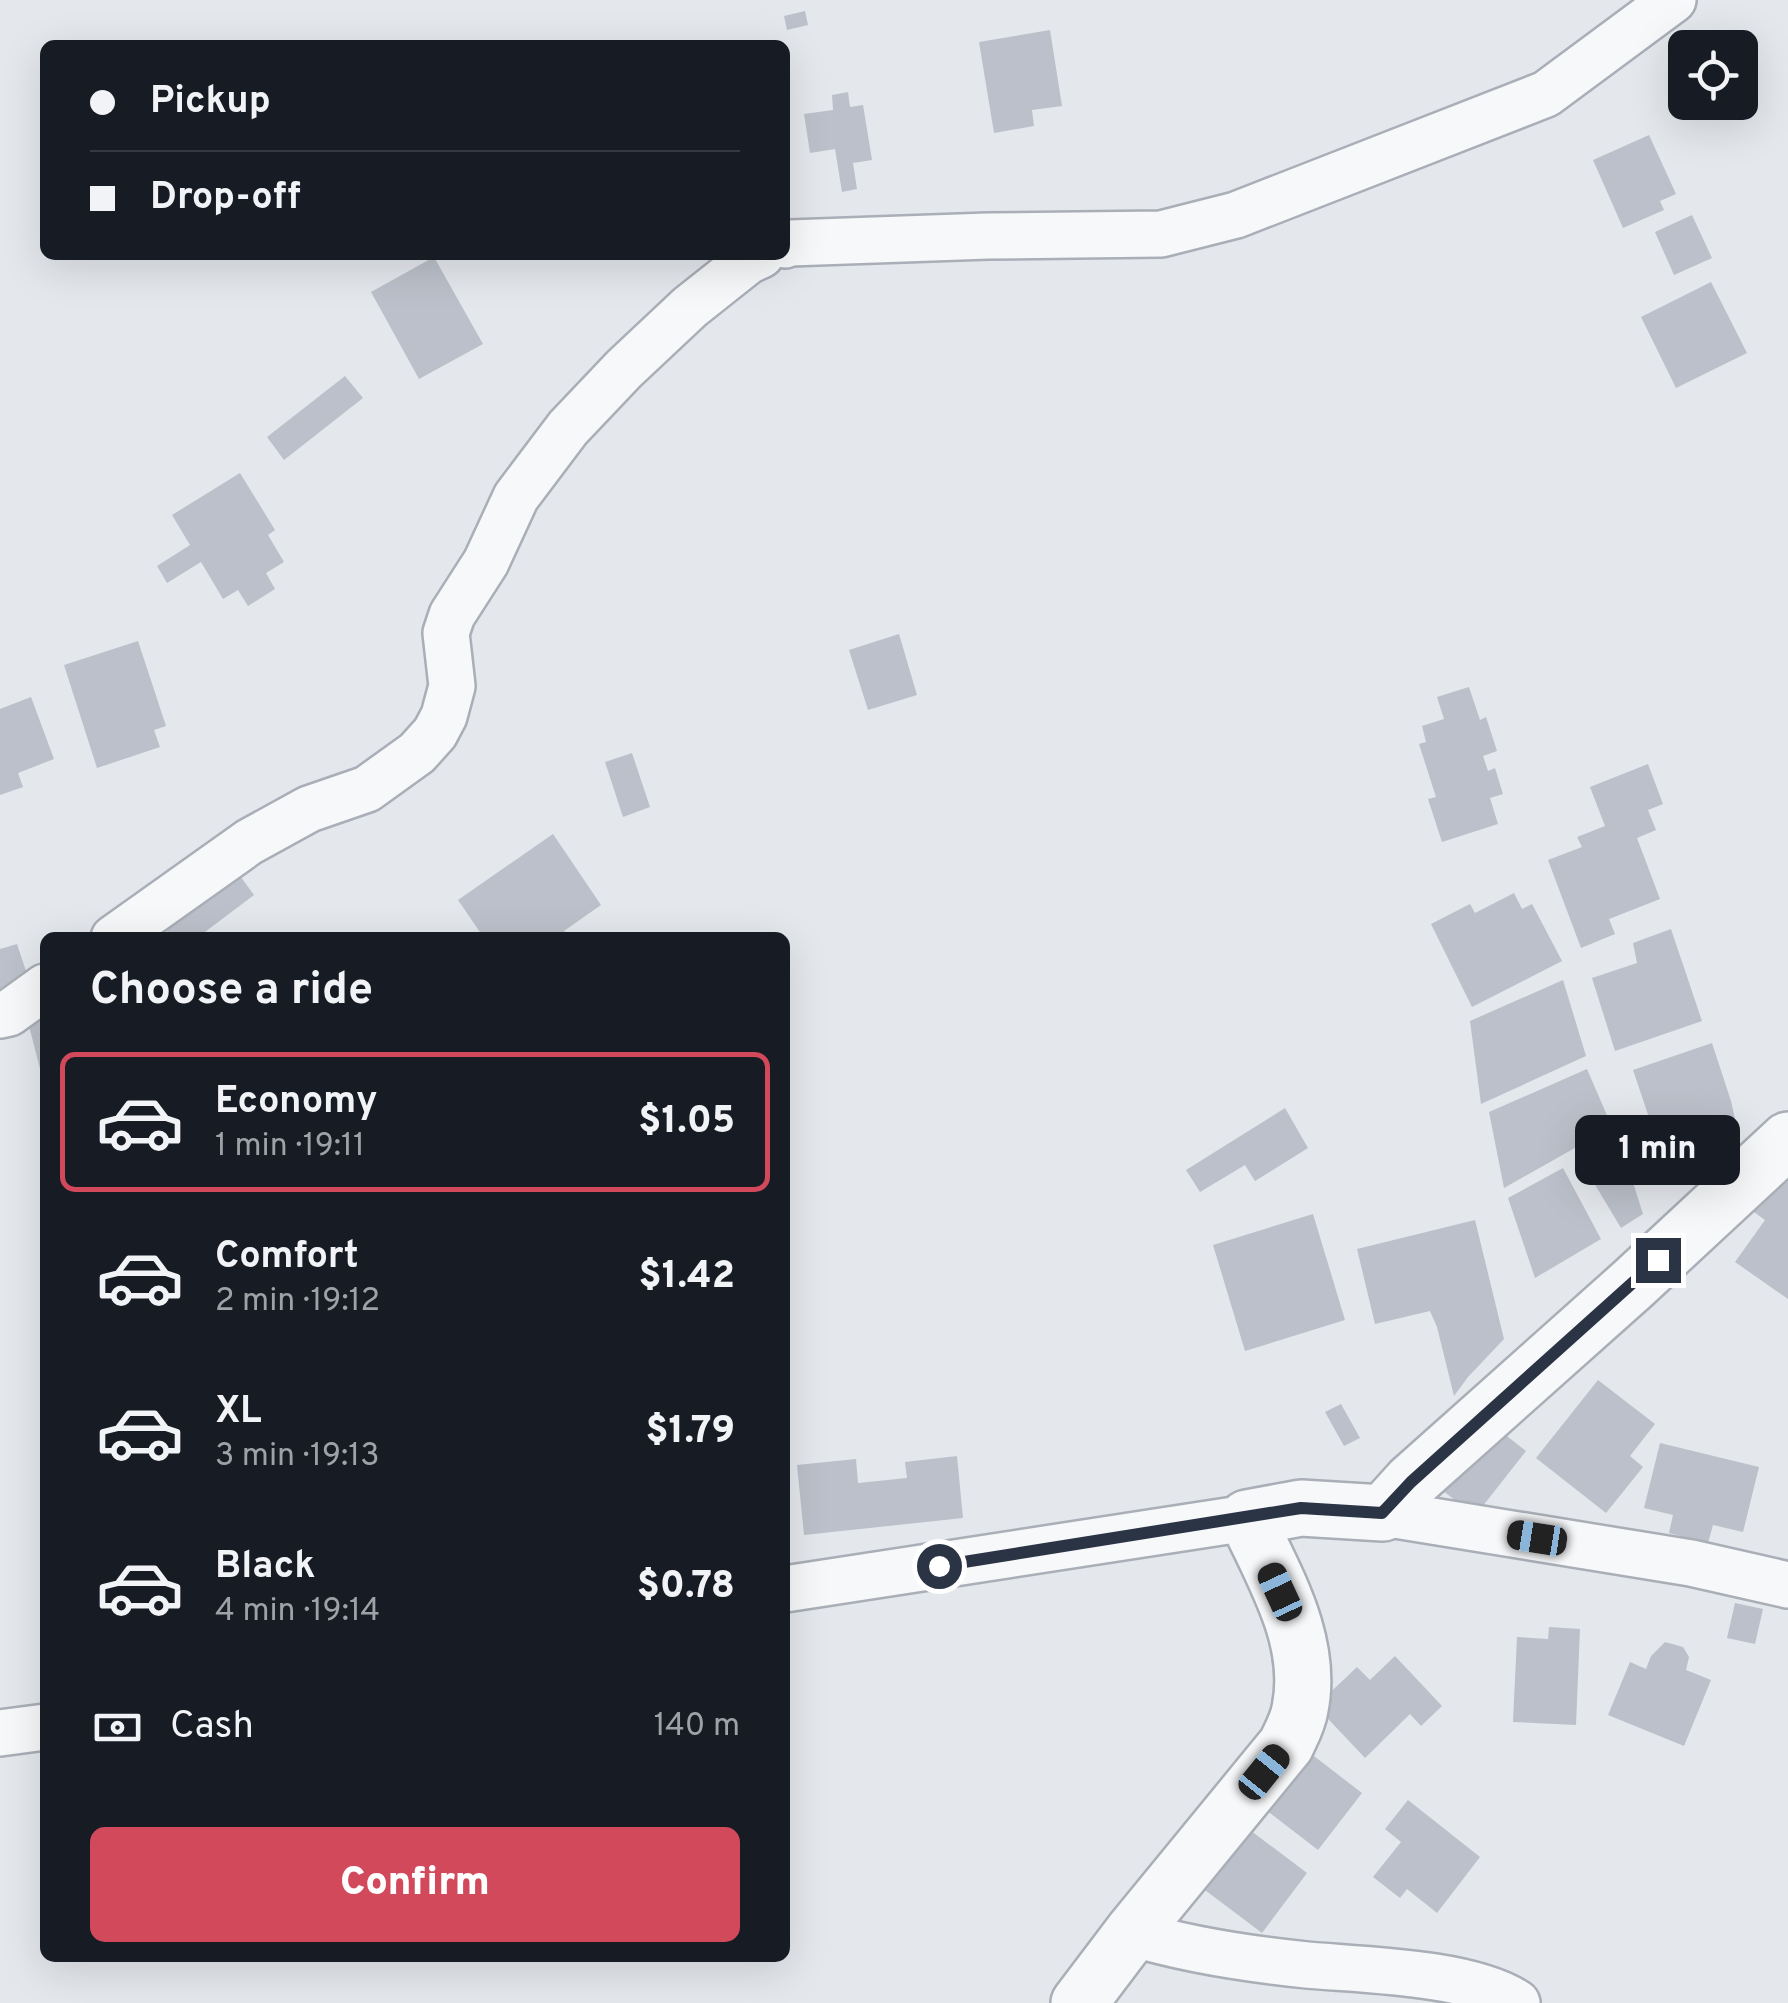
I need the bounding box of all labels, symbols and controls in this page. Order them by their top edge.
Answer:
map controls [1668,30,1758,120]
button: locate [1668,30,1758,120]
text: Pickup [150,78,271,127]
text: Drop-off [150,174,301,223]
text: Choose a ride [90,963,373,1020]
icon: car [95,1077,185,1167]
text: Economy [215,1078,377,1127]
text: $1.05 [638,1098,735,1147]
callout: 1 min [1576,1115,1740,1185]
text: 1 min · 19:11 [215,1127,365,1167]
text: 1 min [1618,1130,1697,1170]
icon: car [95,1232,185,1322]
text: Comfort [215,1233,359,1282]
route end [1636,1238,1681,1283]
text: $1.42 [639,1253,735,1302]
text: 2 min · 19:12 [215,1282,380,1322]
icon: car [95,1387,185,1477]
text: XL [215,1388,262,1437]
text: $1.79 [645,1408,735,1457]
text: 3 min · 19:13 [215,1437,380,1477]
car [1505,1518,1569,1558]
icon: car [95,1542,185,1632]
text: Black [215,1543,315,1592]
route start [917,1544,962,1589]
car [1254,1558,1306,1626]
text: $0.78 [637,1563,735,1612]
text: 4 min · 19:14 [215,1592,380,1632]
icon: cash [90,1700,145,1755]
text: Cash [170,1703,254,1752]
text: 140 m [654,1707,740,1747]
car [1233,1739,1295,1805]
button: Confirm [90,1827,740,1942]

